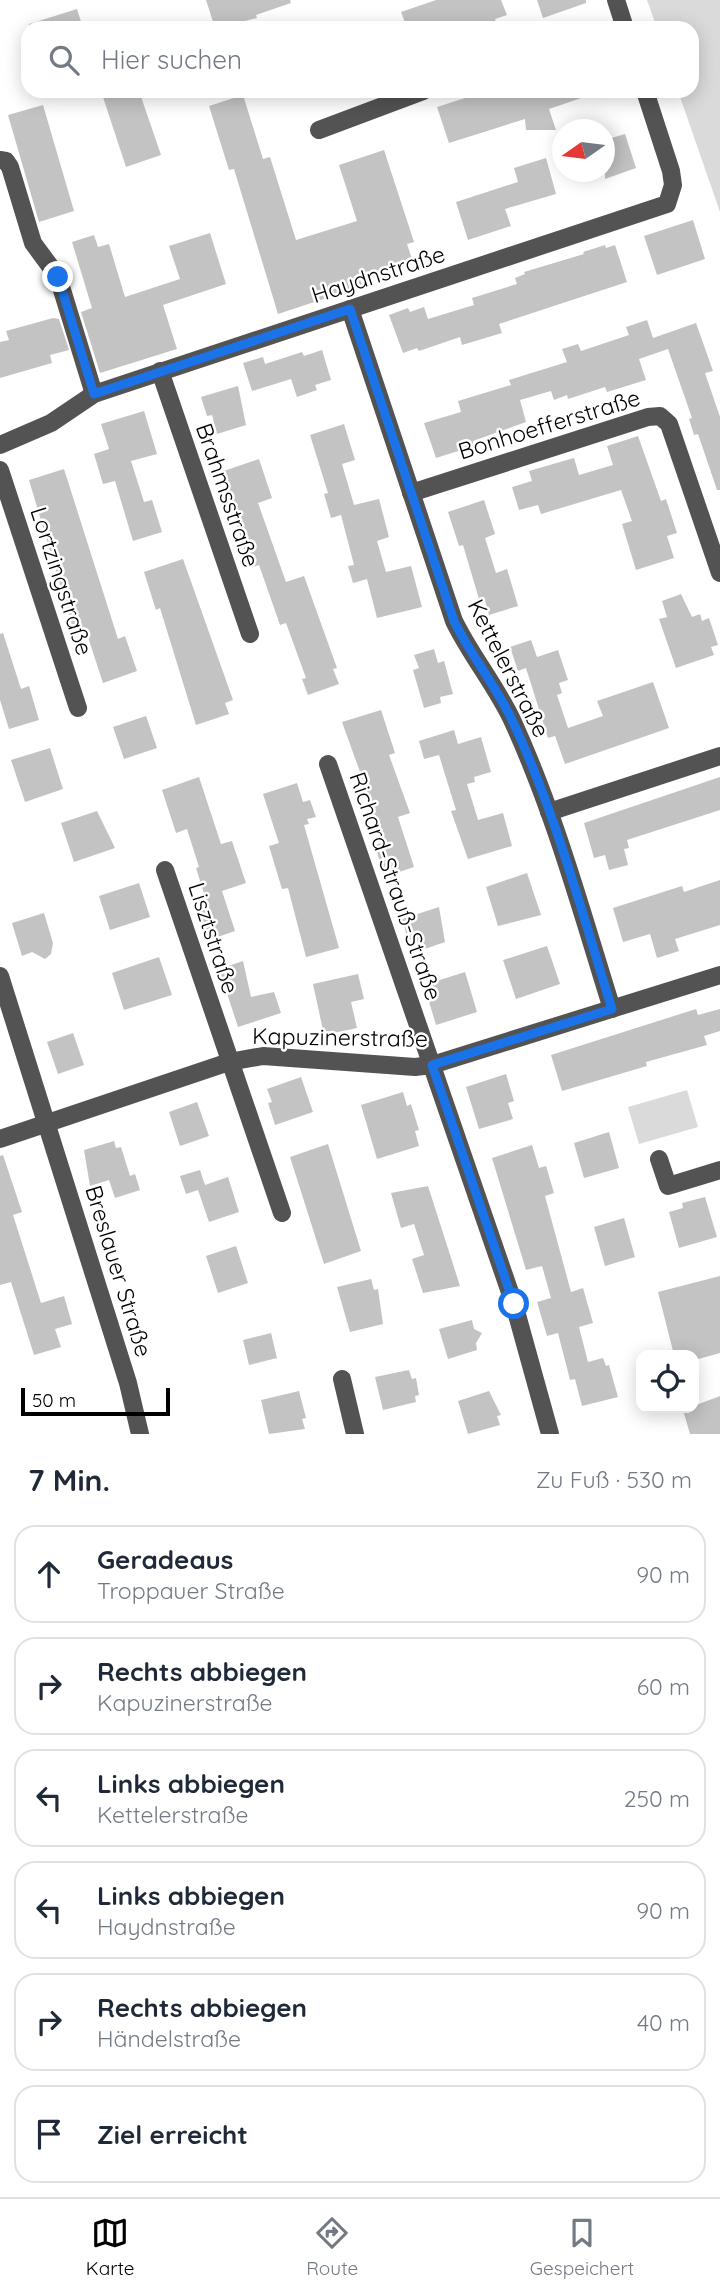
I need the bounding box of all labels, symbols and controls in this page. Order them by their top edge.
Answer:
search box [21,21,699,98]
icon: search [45,41,83,79]
text: Hier suchen [101,43,242,76]
north arrow [552,119,615,182]
street label: Haydnstraße [308,239,448,309]
route end [42,261,73,292]
street label: Bonhoefferstraße [455,383,643,465]
street label: Brahmsstraße [190,419,266,571]
street label: Lortzingstraße [24,503,100,659]
street label: Kettelerstraße [462,594,556,742]
street label: Richard-Strauß-Straße [343,768,449,1004]
street label: Lisztstraße [182,879,246,997]
street label: Kapuzinerstraße [252,1021,428,1053]
street label: Breslauer Straße [79,1182,159,1360]
route start [498,1288,529,1319]
map controls [636,1350,699,1413]
button: locate [636,1350,699,1413]
scale bar [21,1385,170,1417]
text: 50 m [32,1388,76,1412]
text: 7 Min. [28,1461,110,1499]
text: Zu Fuß · 530 m [536,1465,692,1494]
text: Geradeaus [97,1543,233,1576]
icon: ahead [30,1555,68,1593]
text: 90 m [636,1560,690,1589]
text: Troppauer Straße [97,1576,285,1605]
text: Rechts abbiegen [97,1655,307,1688]
icon: right [30,1667,68,1705]
text: 60 m [637,1672,690,1701]
text: Kapuzinerstraße [97,1688,273,1717]
text: Links abbiegen [97,1767,285,1800]
icon: left [30,1779,68,1817]
text: 250 m [624,1784,690,1813]
text: Kettelerstraße [97,1800,248,1829]
text: Links abbiegen [97,1879,285,1912]
icon: left [30,1891,68,1929]
text: 90 m [636,1896,690,1925]
text: Haydnstraße [97,1912,236,1941]
text: Rechts abbiegen [97,1991,307,2024]
icon: right [30,2003,68,2041]
text: 40 m [637,2008,690,2037]
text: Händelstraße [97,2024,241,2053]
icon: arrive [30,2115,68,2153]
text: Ziel erreicht [97,2118,248,2151]
tab: Karte [86,2214,135,2280]
tab: Route [306,2214,358,2280]
tab: Gespeichert [530,2214,634,2280]

